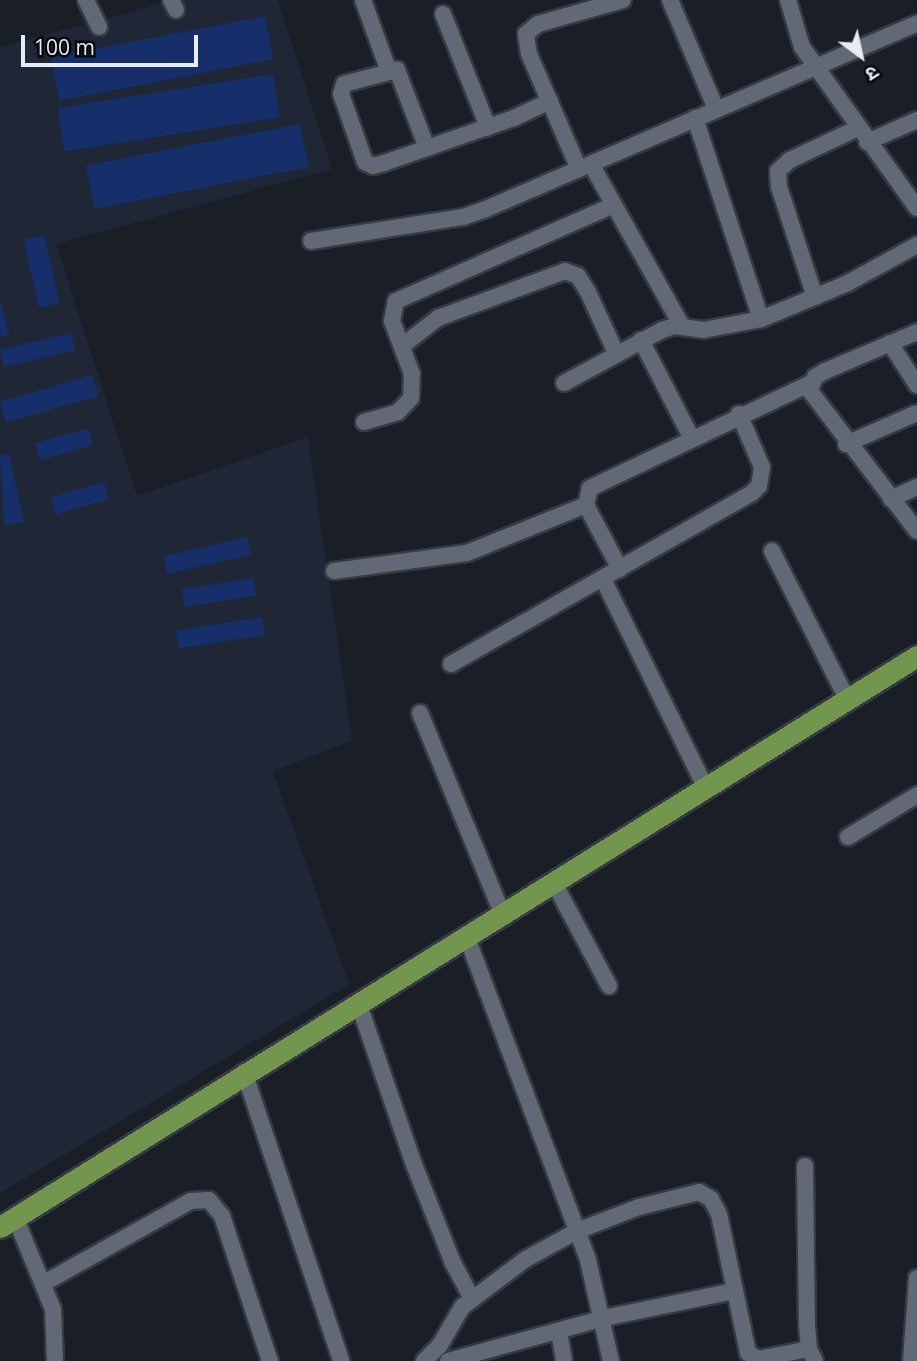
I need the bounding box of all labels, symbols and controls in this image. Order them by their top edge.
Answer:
scale bar [24,21,201,65]
north arrow [826,21,896,91]
text: 100 m [34,33,95,61]
text: उ [861,60,884,88]

